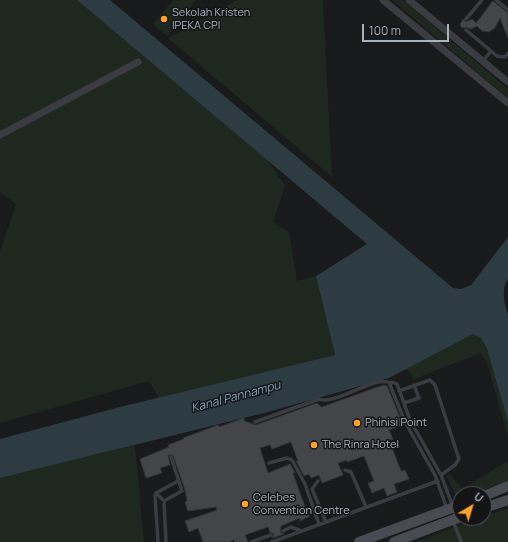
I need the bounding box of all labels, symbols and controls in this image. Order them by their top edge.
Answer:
place label: Sekolah Kristen IPEKA CPI [172,6,250,32]
marker: Sekolah Kristen IPEKA CPI [159,14,169,24]
scale bar [364,16,451,42]
text: 100 m [369,22,401,39]
water label: Kanal Pannampu [190,378,282,416]
place label: Phinisi Point [365,416,427,430]
marker: Phinisi Point [352,418,362,428]
place label: The Rinra Hotel [322,438,399,452]
marker: The Rinra Hotel [309,440,319,450]
north arrow [452,486,492,526]
text: U [471,489,487,505]
place label: Celebes Convention Centre [253,491,350,517]
marker: Celebes Convention Centre [240,499,250,509]

